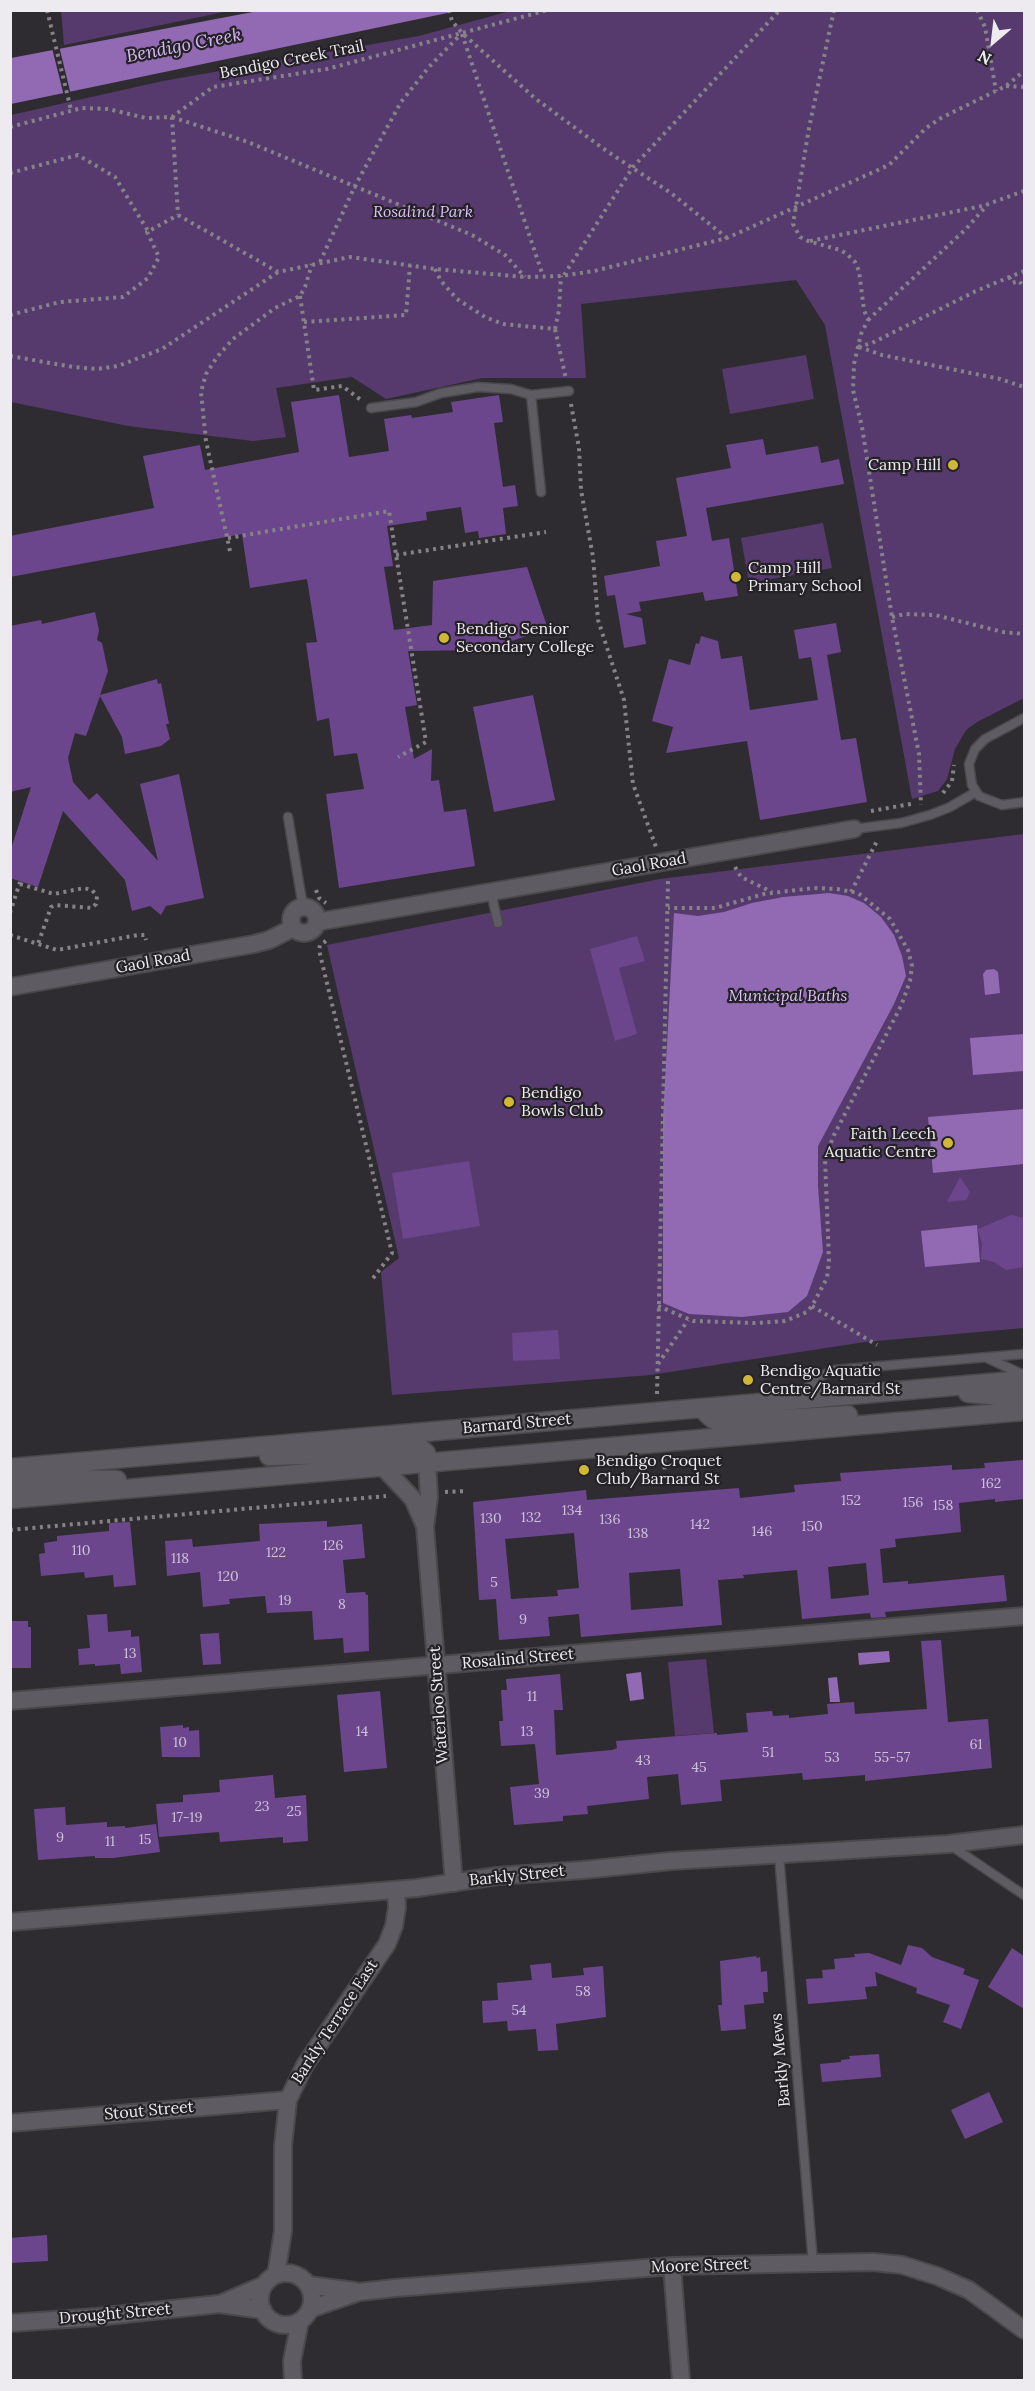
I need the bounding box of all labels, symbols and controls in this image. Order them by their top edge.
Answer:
north arrow [963,12,1023,72]
water label: Bendigo Creek [125,24,243,68]
street label: Bendigo Creek Trail [218,37,366,83]
text: N [974,46,995,70]
park label: Rosalind Park [373,202,473,222]
place label: Camp Hill [868,455,941,475]
marker: Camp Hill [946,458,960,472]
place label: Camp Hill Primary School [748,558,862,596]
marker: Camp Hill Primary School [729,570,743,584]
place label: Bendigo Senior Secondary College [456,619,594,657]
marker: Bendigo Senior Secondary College [437,631,451,645]
street label: Gaol Road [610,849,688,881]
street label: Gaol Road [114,946,192,978]
park label: Municipal Baths [729,986,847,1006]
place label: Bendigo Bowls Club [521,1083,603,1121]
marker: Bendigo Bowls Club [502,1095,516,1109]
place label: Faith Leech Aquatic Centre [825,1124,936,1162]
marker: Faith Leech Aquatic Centre [941,1136,955,1150]
place label: Bendigo Aquatic Centre/Barnard St [760,1361,900,1399]
marker: Bendigo Aquatic Centre/Barnard St [741,1373,755,1387]
street label: Barnard Street [462,1410,572,1438]
place label: Bendigo Croquet Club/Barnard St [596,1451,722,1489]
marker: Bendigo Croquet Club/Barnard St [577,1463,591,1477]
house number: 162 [981,1476,1001,1492]
house number: 152 [841,1493,861,1509]
house number: 156 [903,1495,923,1511]
house number: 158 [933,1498,953,1514]
house number: 134 [562,1503,582,1519]
house number: 132 [521,1510,541,1526]
house number: 130 [480,1511,502,1527]
house number: 136 [600,1512,620,1528]
house number: 142 [690,1517,710,1533]
house number: 150 [801,1519,823,1535]
house number: 146 [752,1524,772,1540]
house number: 138 [628,1526,648,1542]
house number: 126 [323,1538,343,1554]
house number: 110 [72,1543,90,1559]
house number: 122 [266,1545,286,1561]
house number: 118 [171,1551,189,1567]
house number: 120 [217,1569,239,1585]
house number: 5 [490,1575,498,1591]
house number: 19 [278,1593,292,1609]
house number: 8 [338,1597,346,1613]
house number: 9 [519,1612,527,1628]
street label: Rosalind Street [461,1645,575,1673]
house number: 13 [124,1646,136,1662]
street label: Waterloo Street [425,1646,453,1764]
house number: 11 [527,1689,537,1705]
house number: 14 [356,1724,368,1740]
house number: 13 [521,1724,533,1740]
house number: 10 [173,1735,187,1751]
house number: 61 [969,1737,983,1753]
house number: 51 [762,1745,774,1761]
house number: 53 [824,1750,840,1766]
house number: 55-57 [874,1750,910,1766]
house number: 43 [635,1753,651,1769]
house number: 45 [691,1760,707,1776]
house number: 39 [534,1786,550,1802]
house number: 23 [254,1799,270,1815]
house number: 25 [286,1804,302,1820]
house number: 17-19 [172,1810,202,1826]
house number: 9 [56,1830,64,1846]
house number: 15 [139,1832,151,1848]
house number: 11 [105,1834,115,1850]
street label: Barkly Street [468,1861,566,1891]
street label: Barkly Terrace East [288,1956,382,2088]
house number: 58 [575,1984,591,2000]
house number: 54 [511,2003,527,2019]
street label: Barkly Mews [767,2012,795,2108]
street label: Stout Street [103,2098,195,2124]
street label: Moore Street [651,2255,749,2277]
street label: Drought Street [58,2300,172,2328]

